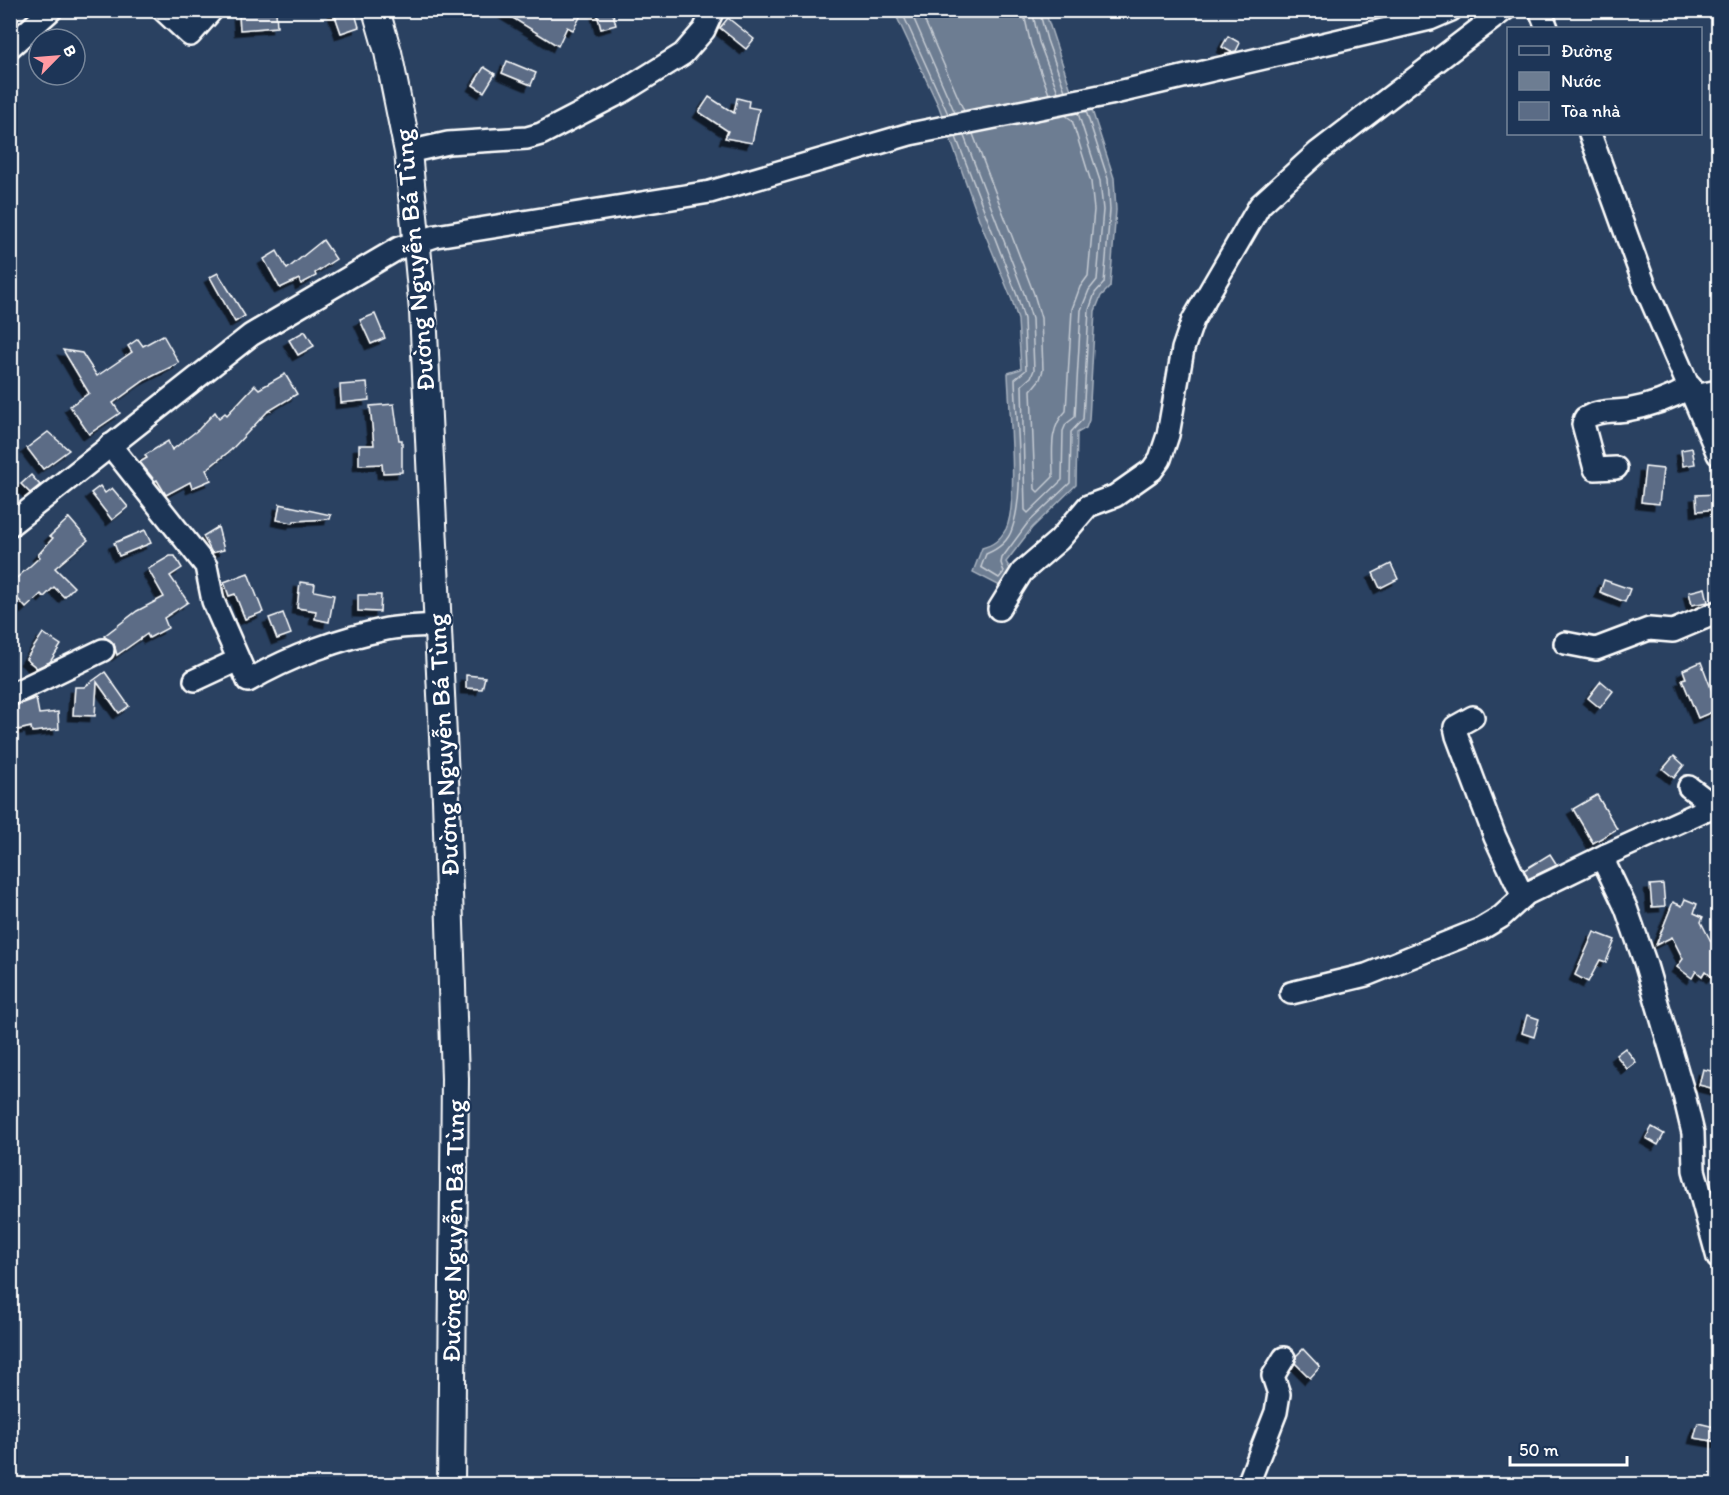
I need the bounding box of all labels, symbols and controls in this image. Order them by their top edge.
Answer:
north arrow [27,27,87,87]
legend [1507,27,1702,135]
text: Đường [1561,40,1613,62]
text: B [59,42,81,60]
text: Nước [1561,70,1601,92]
text: Tòa nhà [1561,100,1621,122]
street label: Đường Nguyễn Bá Tùng [387,127,441,393]
street label: Đường Nguyễn Bá Tùng [420,612,466,877]
street label: Đường Nguyễn Bá Tùng [435,1098,471,1363]
scale bar [1510,1429,1627,1467]
text: 50 m [1519,1439,1559,1461]

